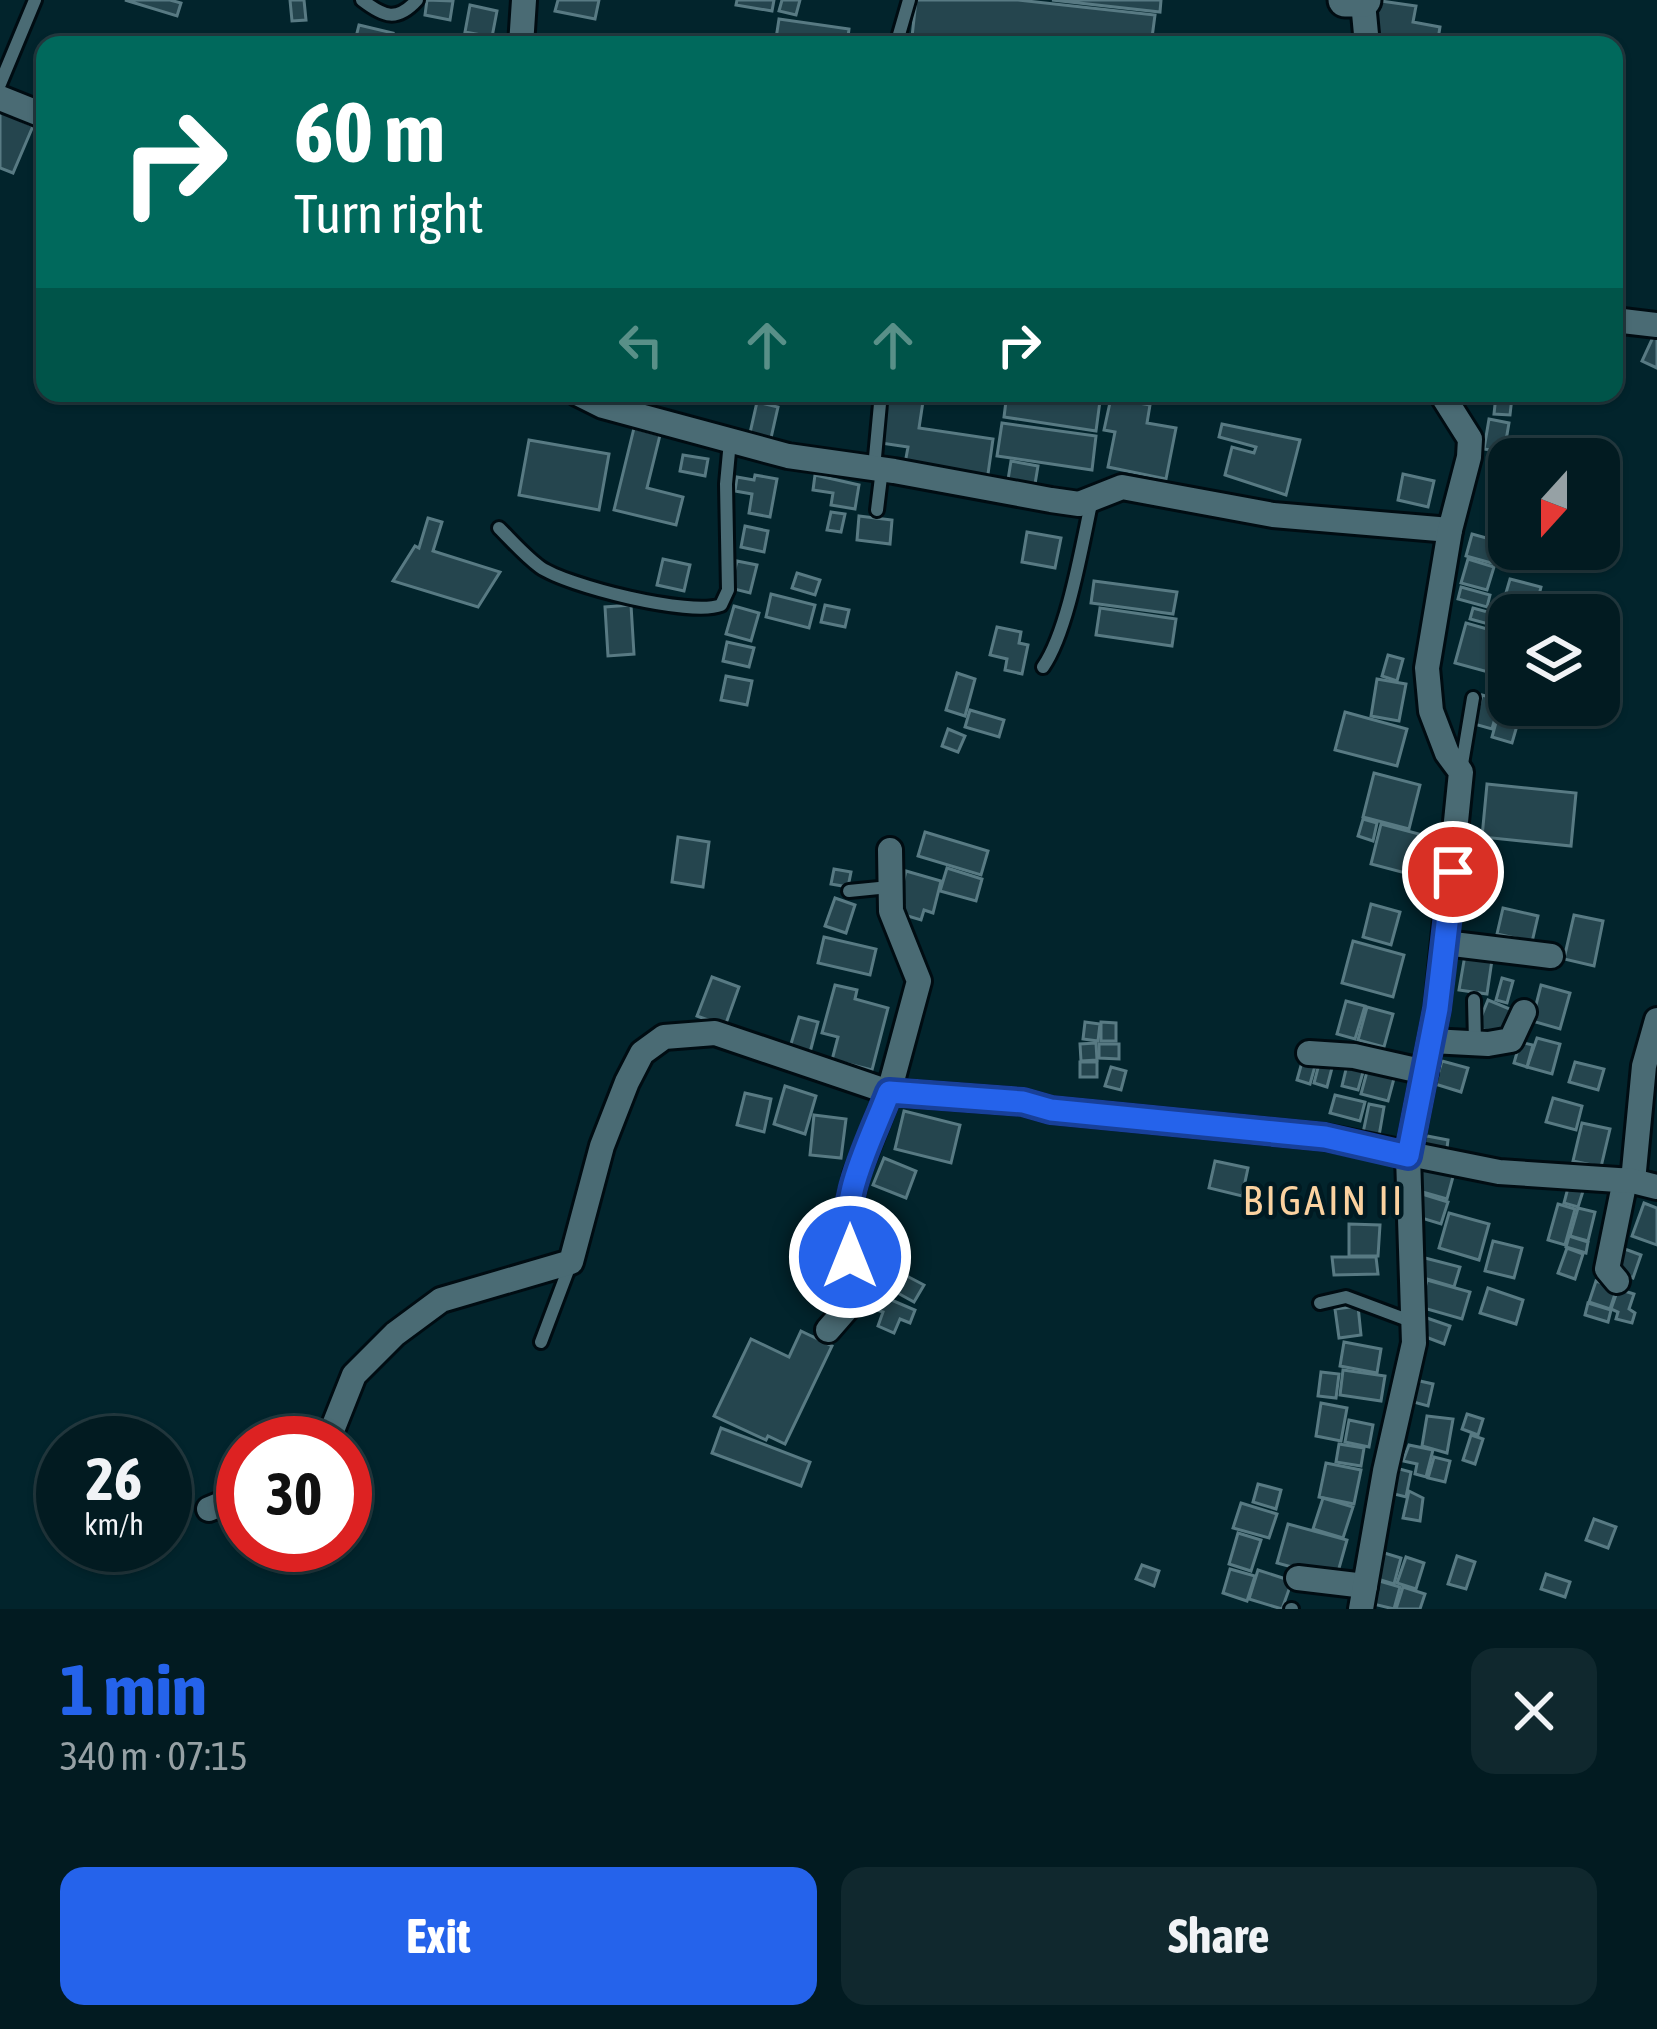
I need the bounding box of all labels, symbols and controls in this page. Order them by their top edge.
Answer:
icon: right [96,84,252,240]
text: 60 m [294,84,445,180]
text: Turn right [294,183,484,244]
icon: left [608,312,674,378]
icon: ahead [734,312,800,378]
icon: ahead [860,312,926,378]
icon: right [986,312,1052,378]
north arrow [1488,438,1620,570]
map controls [1488,438,1620,726]
button: layers [1488,594,1620,726]
pin [1402,821,1504,923]
icon: arrive [1420,839,1486,905]
district label: BIGAIN II [1242,1176,1406,1224]
position arrow [787,1194,913,1320]
speed limit sign: 30 [216,1416,372,1572]
text: 26 [86,1444,142,1513]
text: km/h [84,1507,144,1541]
text: 1 min [60,1648,207,1730]
button: close [1471,1648,1597,1774]
text: 340 m · 07:15 [60,1734,248,1778]
button: Exit [60,1867,817,2005]
button: Share [841,1867,1597,2005]

